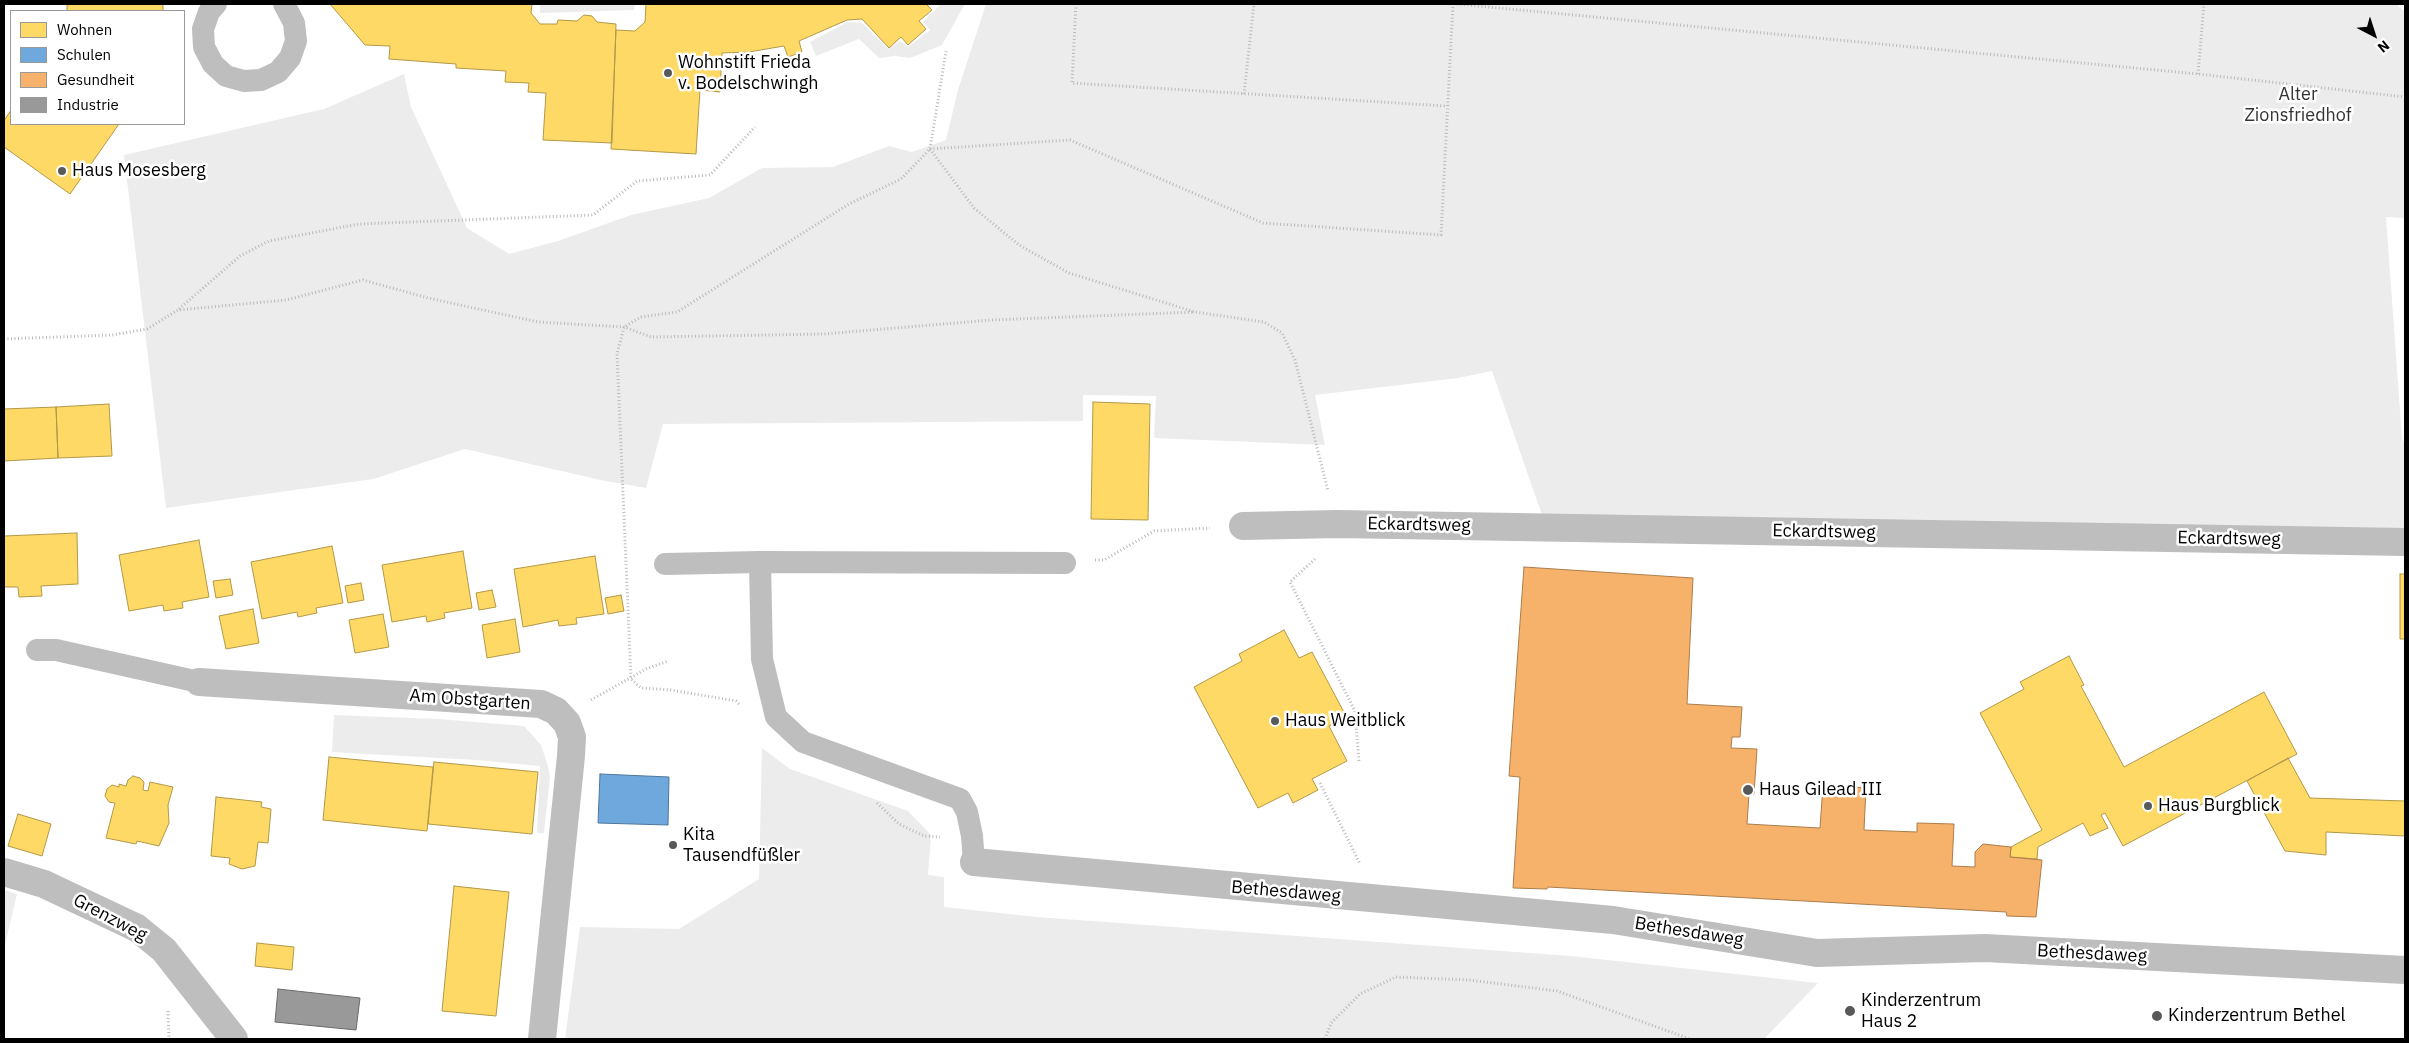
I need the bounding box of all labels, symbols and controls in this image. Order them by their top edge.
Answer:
legend [10,10,185,125]
north arrow [2349,10,2399,60]
text: Wohnen [57,20,112,39]
text: N [2374,36,2393,57]
text: Schulen [57,45,111,64]
place label: Wohnstift Frieda v. Bodelschwingh [678,52,818,94]
marker: Wohnstift Frieda v. Bodelschwingh [662,67,674,79]
text: Gesundheit [57,70,134,89]
park label: Alter Zionsfriedhof [2244,84,2352,126]
text: Industrie [57,95,119,114]
place label: Haus Mosesberg [72,160,206,182]
marker: Haus Mosesberg [56,165,68,177]
street label: Eckardtsweg [1367,513,1471,537]
street label: Eckardtsweg [1772,520,1876,544]
street label: Eckardtsweg [2177,527,2281,551]
street label: Am Obstgarten [409,685,531,715]
place label: Haus Weitblick [1285,710,1405,732]
marker: Haus Weitblick [1269,715,1281,727]
place label: Haus Gilead III [1759,779,1882,801]
marker: Haus Gilead III [1741,783,1755,797]
place label: Haus Burgblick [2158,795,2280,817]
marker: Haus Burgblick [2142,800,2154,812]
place label: Kita Tausendfüßler [683,824,800,866]
marker: Kita Tausendfüßler [667,839,679,851]
street label: Bethesdaweg [1230,876,1342,908]
street label: Grenzweg [69,890,151,946]
street label: Bethesdaweg [1633,913,1745,951]
street label: Bethesdaweg [2037,940,2147,968]
place label: Kinderzentrum Haus 2 [1861,990,1981,1032]
marker: Kinderzentrum Haus 2 [1843,1004,1857,1018]
place label: Kinderzentrum Bethel [2168,1005,2345,1027]
marker: Kinderzentrum Bethel [2150,1009,2164,1023]

